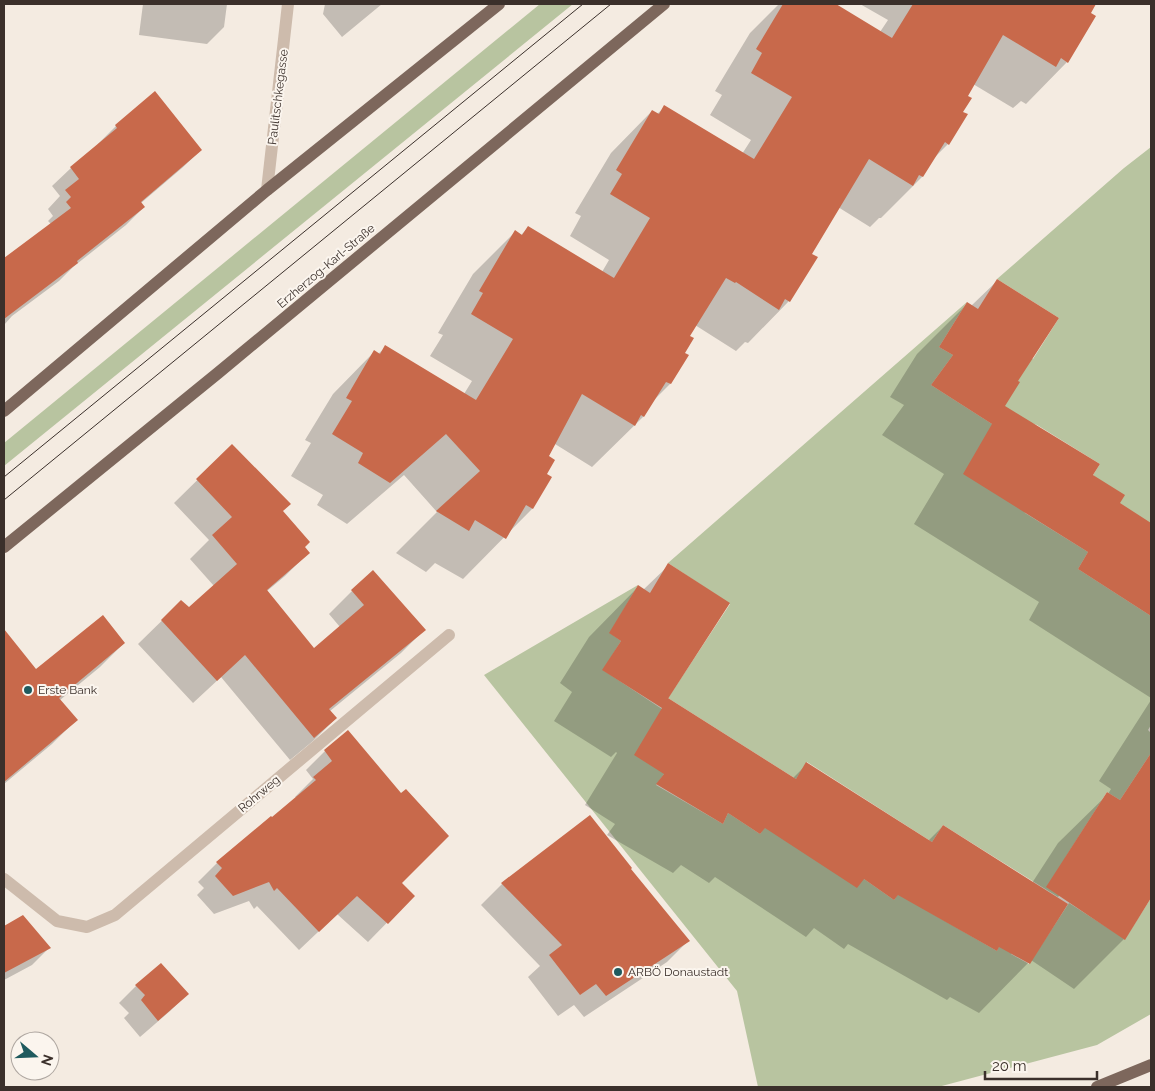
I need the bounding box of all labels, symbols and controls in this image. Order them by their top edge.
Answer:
street label: Paulitschkegasse [265,48,291,146]
street label: Erzherzog-Karl-Straße [274,221,378,311]
place label: Erste Bank [38,683,98,697]
marker: Erste Bank [22,684,34,696]
street label: Rohrweg [235,773,283,815]
place label: ARBÖ Donaustadt [628,965,728,979]
marker: ARBÖ Donaustadt [612,966,624,978]
north arrow [10,1031,60,1081]
scale bar [985,1048,1098,1080]
text: N [38,1053,57,1068]
text: 20 m [992,1057,1027,1075]

